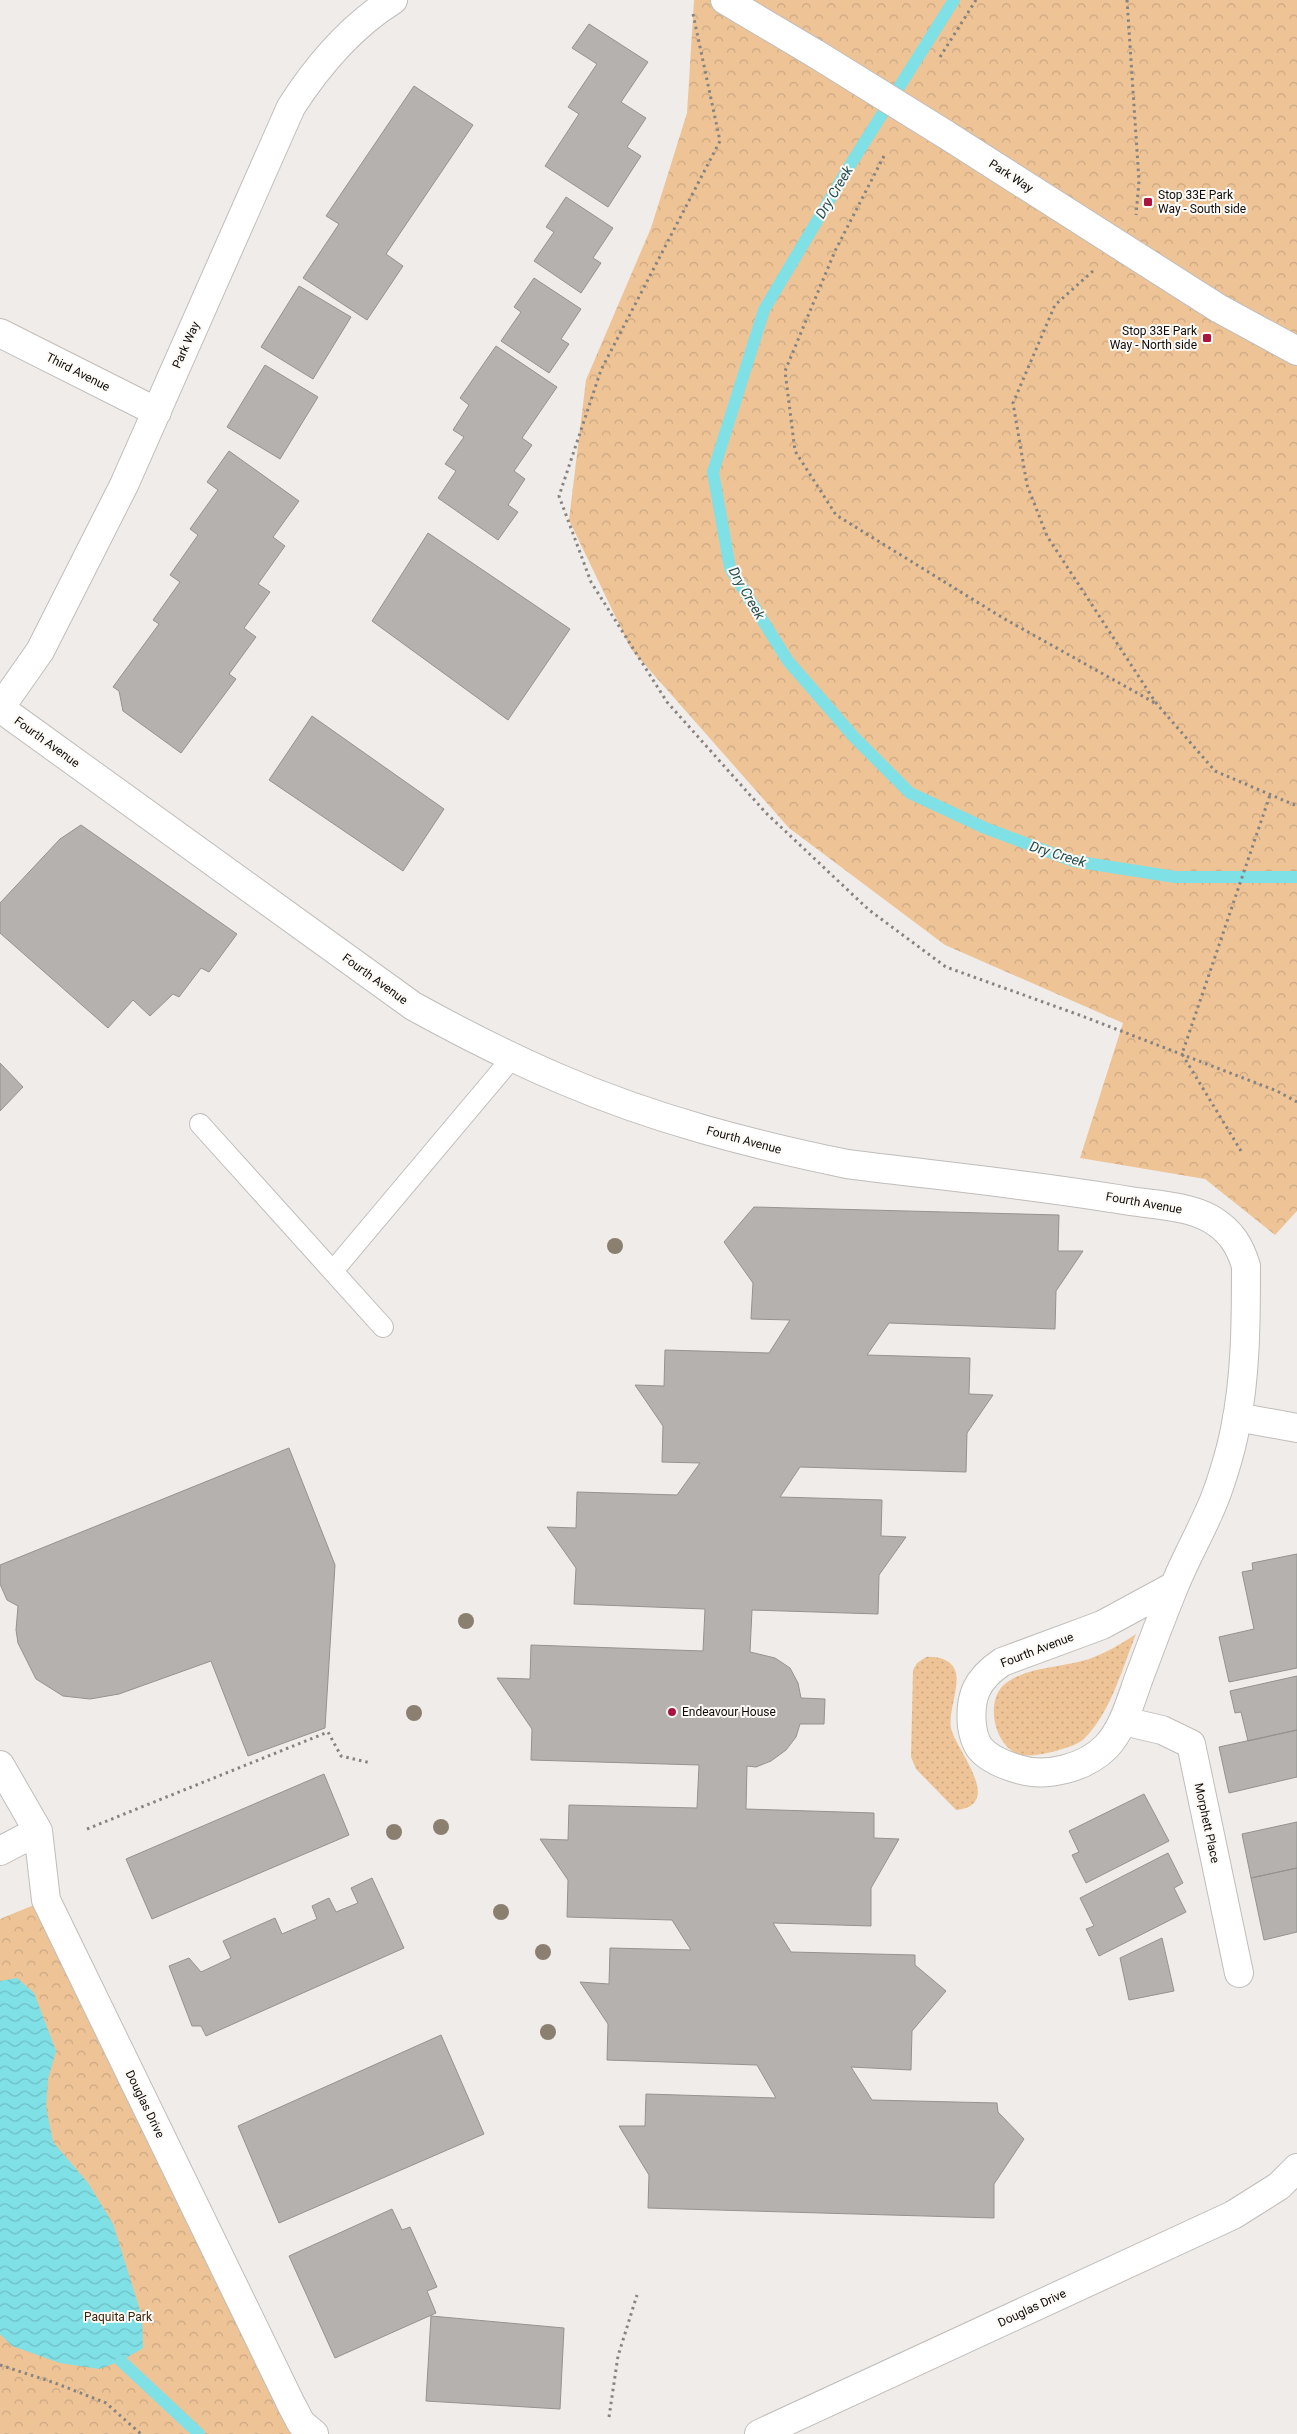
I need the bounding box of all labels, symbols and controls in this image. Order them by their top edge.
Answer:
street label: Park Way [986,157,1036,196]
water label: Dry Creek [812,162,856,221]
place label: Stop 33E Park Way - South side [1158,188,1246,216]
marker: Stop 33E Park Way - South side [1142,196,1154,208]
street label: Park Way [169,319,203,371]
place label: Stop 33E Park Way - North side [1110,324,1198,352]
marker: Stop 33E Park Way - North side [1201,332,1213,344]
street label: Third Avenue [44,350,112,394]
water label: Dry Creek [726,564,769,623]
street label: Fourth Avenue [12,714,82,770]
water label: Dry Creek [1028,838,1089,870]
street label: Fourth Avenue [340,951,410,1007]
street label: Fourth Avenue [705,1123,783,1157]
street label: Fourth Avenue [1105,1189,1183,1217]
street label: Fourth Avenue [999,1630,1075,1670]
place label: Endeavour House [682,1705,776,1719]
marker: Endeavour House [666,1706,678,1718]
street label: Morphett Place [1192,1782,1222,1864]
street label: Douglas Drive [123,2068,167,2140]
street label: Douglas Drive [996,2286,1068,2330]
park label: Paquita Park [84,2310,153,2324]

